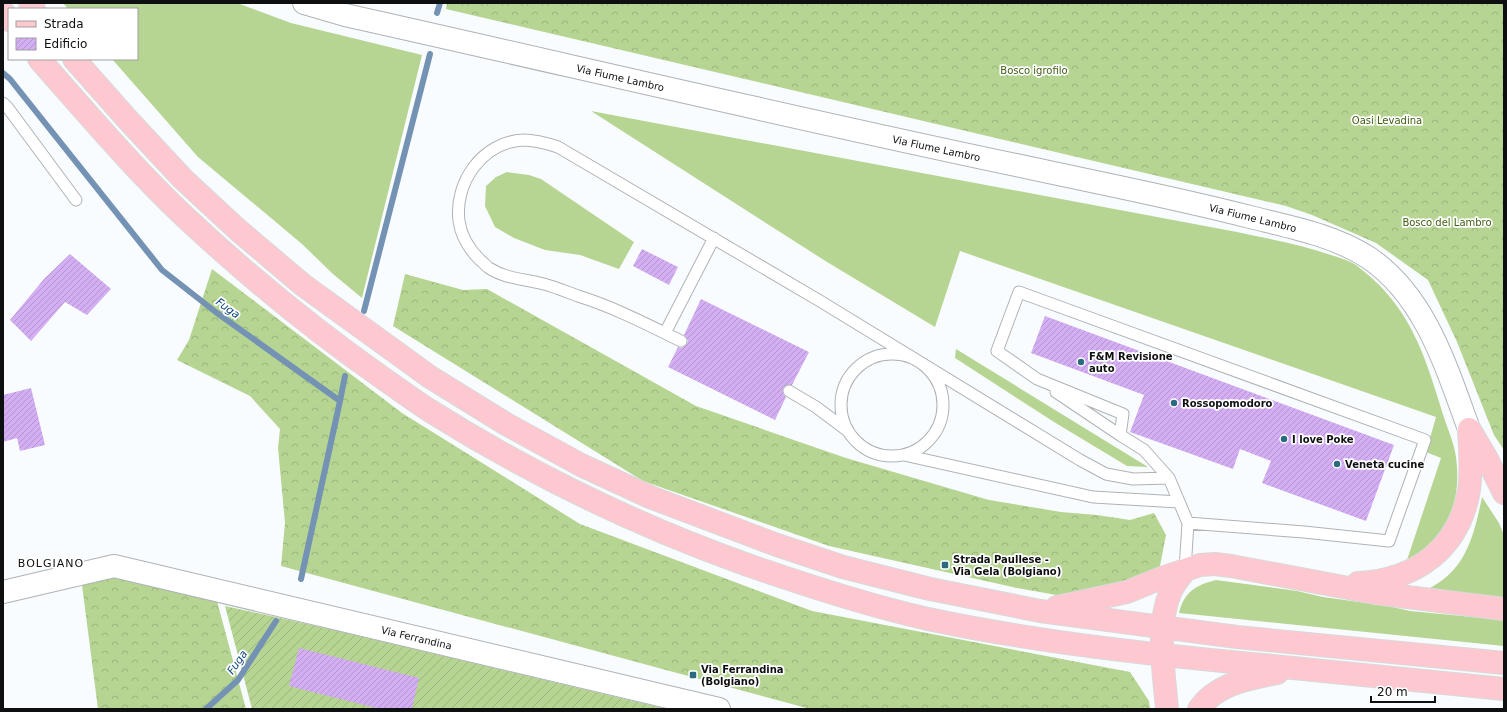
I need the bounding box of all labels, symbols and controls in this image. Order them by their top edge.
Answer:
legend [8,8,138,60]
text: Strada [44,17,84,31]
text: Edificio [44,37,87,51]
street label: Via Fiume Lambro [575,63,665,93]
park label: Bosco igrofilo [1000,65,1068,76]
park label: Oasi Levadina [1352,115,1422,126]
street label: Via Fiume Lambro [891,134,981,163]
street label: Via Fiume Lambro [1208,202,1298,234]
park label: Bosco del Lambro [1402,217,1492,228]
water label: Fuga [213,295,242,322]
place label: F&M Revisione auto [1089,351,1173,374]
marker: F&M Revisione auto [1076,357,1086,367]
marker: Rossopomodoro [1169,398,1179,408]
place label: Rossopomodoro [1182,398,1273,409]
marker: I love Poke [1279,434,1289,444]
place label: I love Poke [1292,434,1354,445]
marker: Veneta cucine [1332,459,1342,469]
place label: Veneta cucine [1345,459,1424,470]
place label: Strada Paullese - Via Gela (Bolgiano) [953,554,1061,577]
district label: BOLGIANO [18,557,84,570]
marker: Strada Paullese - Via Gela (Bolgiano) [940,560,950,570]
street label: Via Ferrandina [380,624,453,652]
water label: Fuga [224,647,251,677]
place label: Via Ferrandina (Bolgiano) [701,664,784,687]
marker: Via Ferrandina (Bolgiano) [688,670,698,680]
scale bar [1371,678,1435,704]
text: 20 m [1377,685,1408,699]

